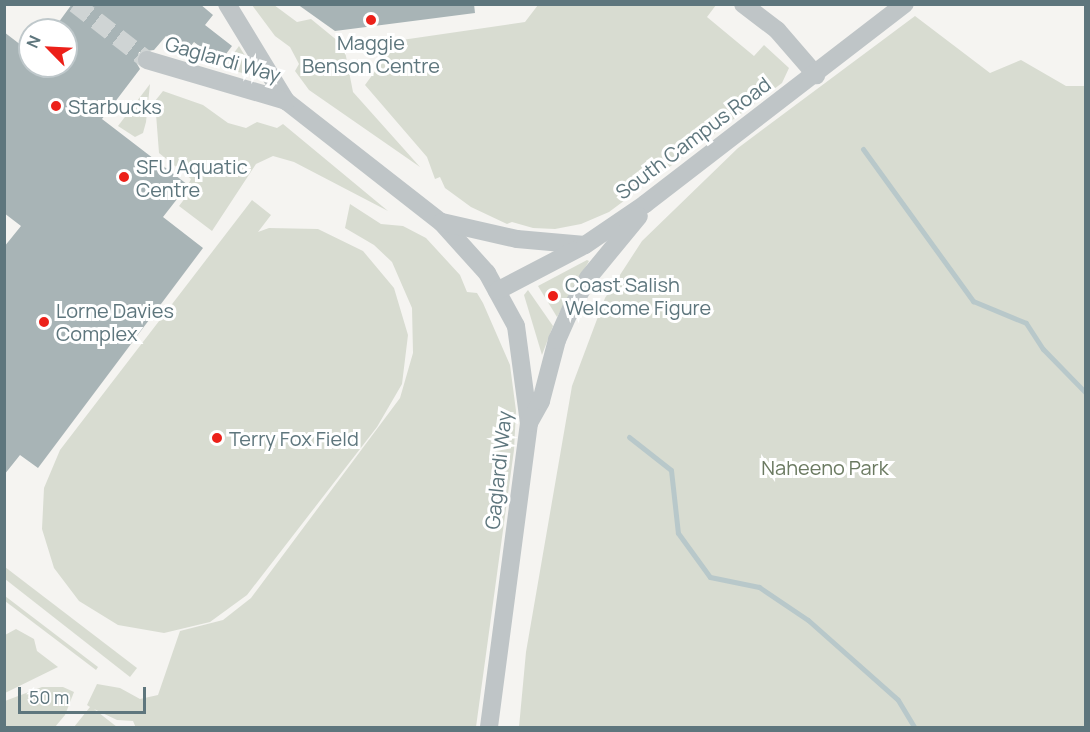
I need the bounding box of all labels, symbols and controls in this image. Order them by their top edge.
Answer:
marker: Maggie Benson Centre [364,13,378,27]
north arrow [18,18,78,78]
place label: Maggie Benson Centre [302,30,440,77]
street label: Gaglardi Way [162,31,284,87]
text: N [21,32,46,51]
street label: South Campus Road [611,72,775,204]
place label: Starbucks [68,94,162,118]
marker: Starbucks [49,99,63,113]
place label: SFU Aquatic Centre [136,154,248,201]
marker: SFU Aquatic Centre [117,170,131,184]
place label: Coast Salish Welcome Figure [565,272,711,319]
marker: Coast Salish Welcome Figure [546,289,560,303]
place label: Lorne Davies Complex [56,298,174,345]
marker: Lorne Davies Complex [37,315,51,329]
street label: Gaglardi Way [480,409,516,531]
place label: Terry Fox Field [229,426,359,450]
marker: Terry Fox Field [210,431,224,445]
park label: Naheeno Park [761,455,889,479]
scale bar [21,675,148,713]
text: 50 m [29,685,69,709]

